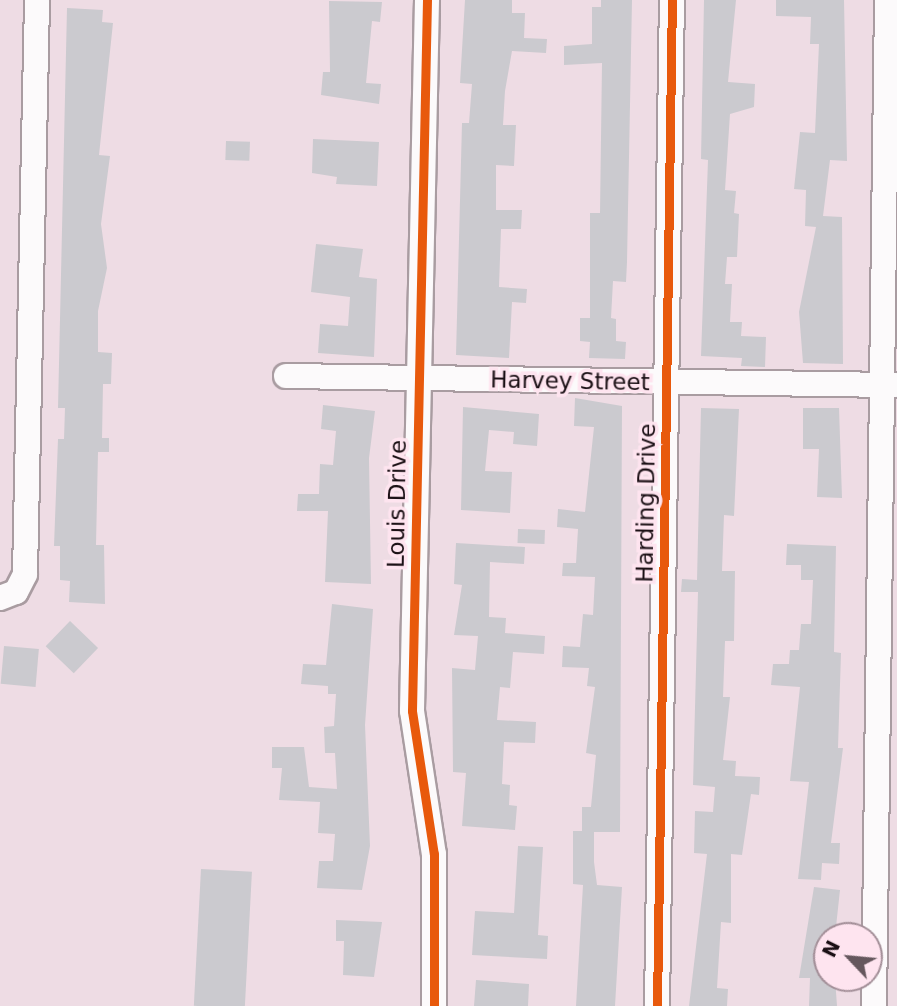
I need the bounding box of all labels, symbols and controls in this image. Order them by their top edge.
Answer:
street label: Harvey Street [490,366,650,396]
street label: Harding Drive [631,423,661,583]
street label: Louis Drive [382,440,412,568]
north arrow [813,922,883,992]
text: N [818,937,844,961]

